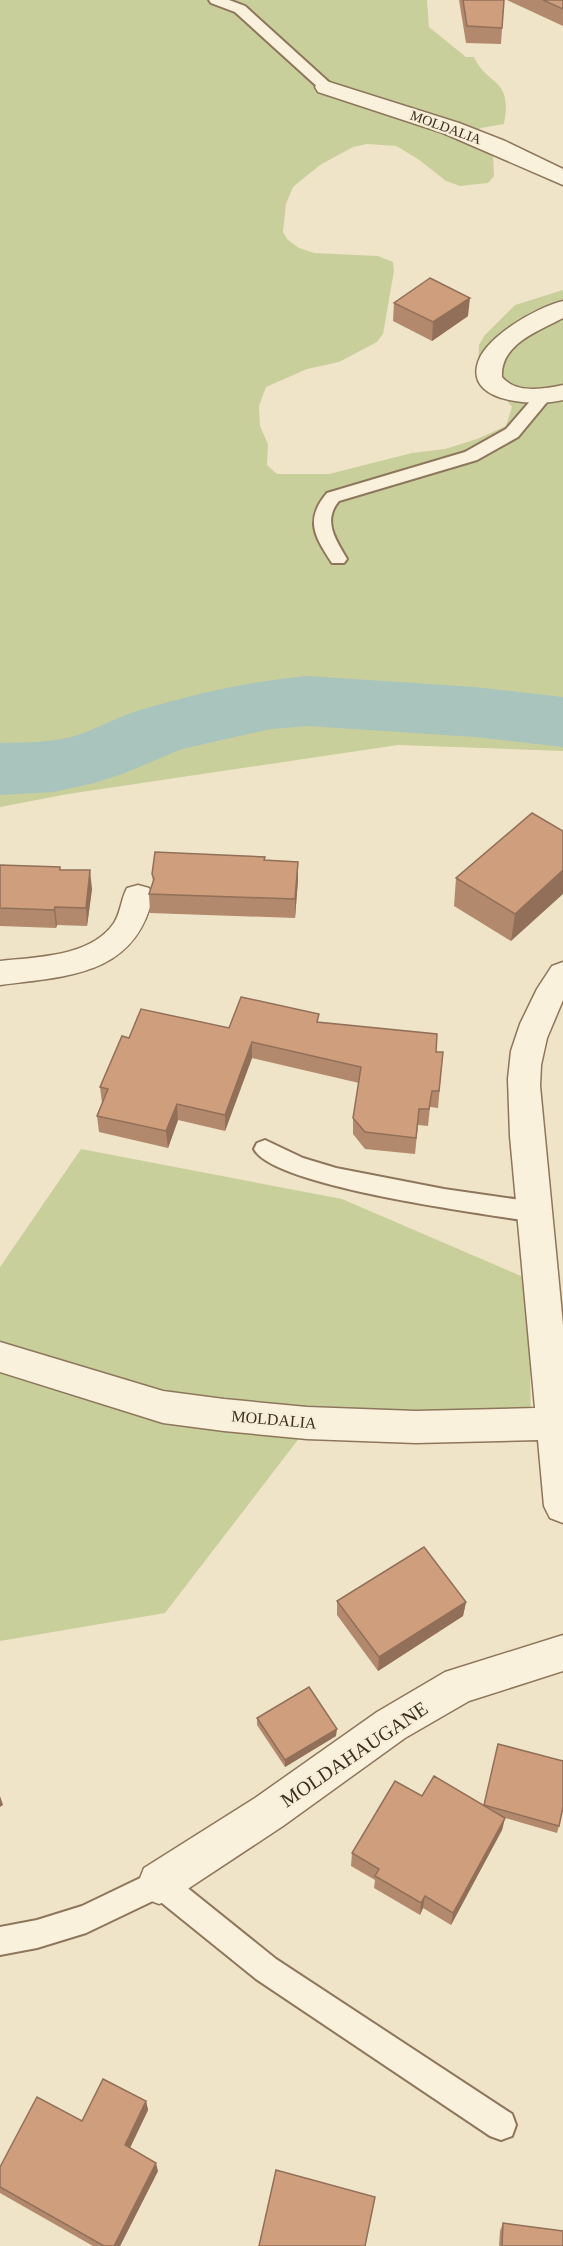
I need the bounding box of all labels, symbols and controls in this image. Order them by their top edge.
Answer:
street label: MOLDALIA [408,108,484,148]
street label: MOLDALIA [231,1407,318,1432]
street label: MOLDAHAUGANE [276,1697,432,1811]

